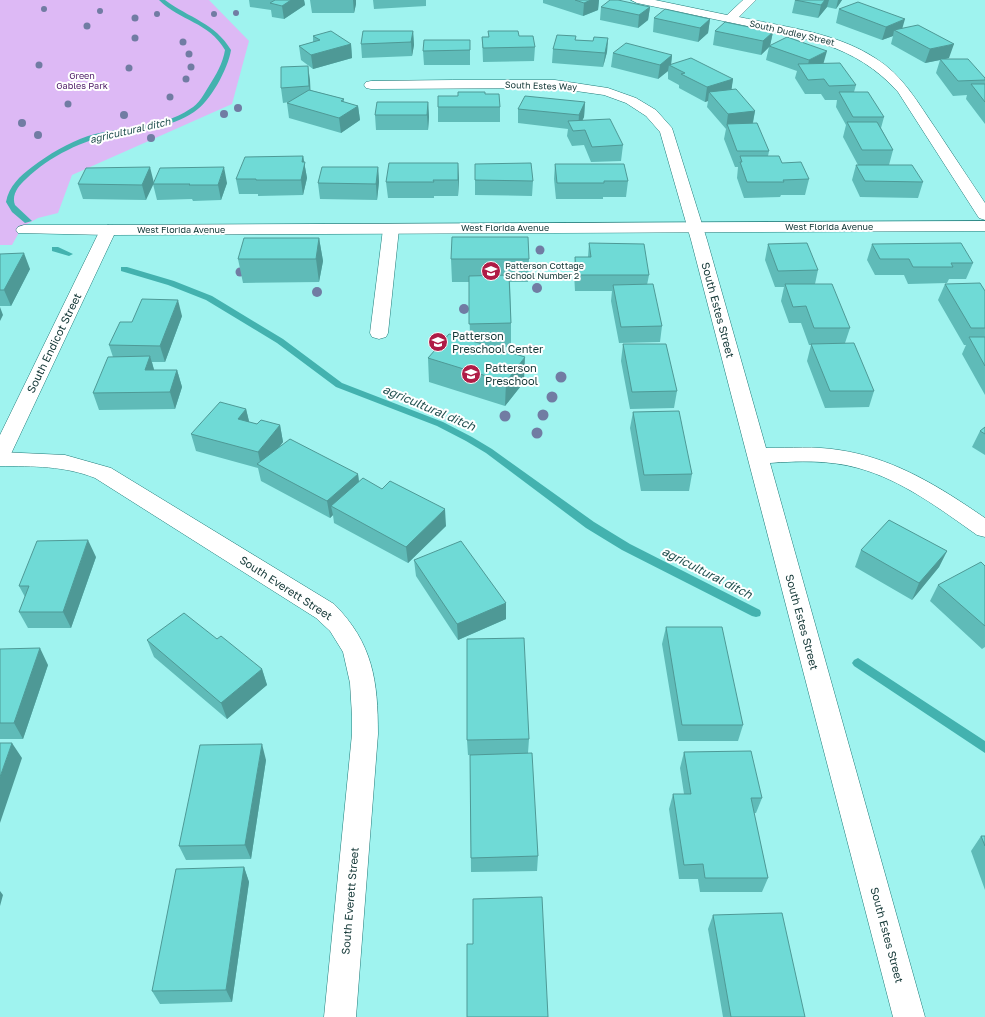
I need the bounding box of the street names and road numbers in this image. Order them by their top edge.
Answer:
street label: South Dudley Street [748,17,836,48]
street label: South Estes Way [505,79,577,92]
street label: West Florida Avenue [785,221,873,232]
street label: West Florida Avenue [461,222,549,233]
street label: West Florida Avenue [137,224,225,235]
street label: South Estes Street [699,261,738,359]
street label: South Endicot Street [24,291,83,395]
street label: South Everett Street [238,553,335,622]
street label: South Estes Street [783,573,822,671]
street label: South Everett Street [338,847,361,955]
street label: South Estes Street [868,886,907,984]

